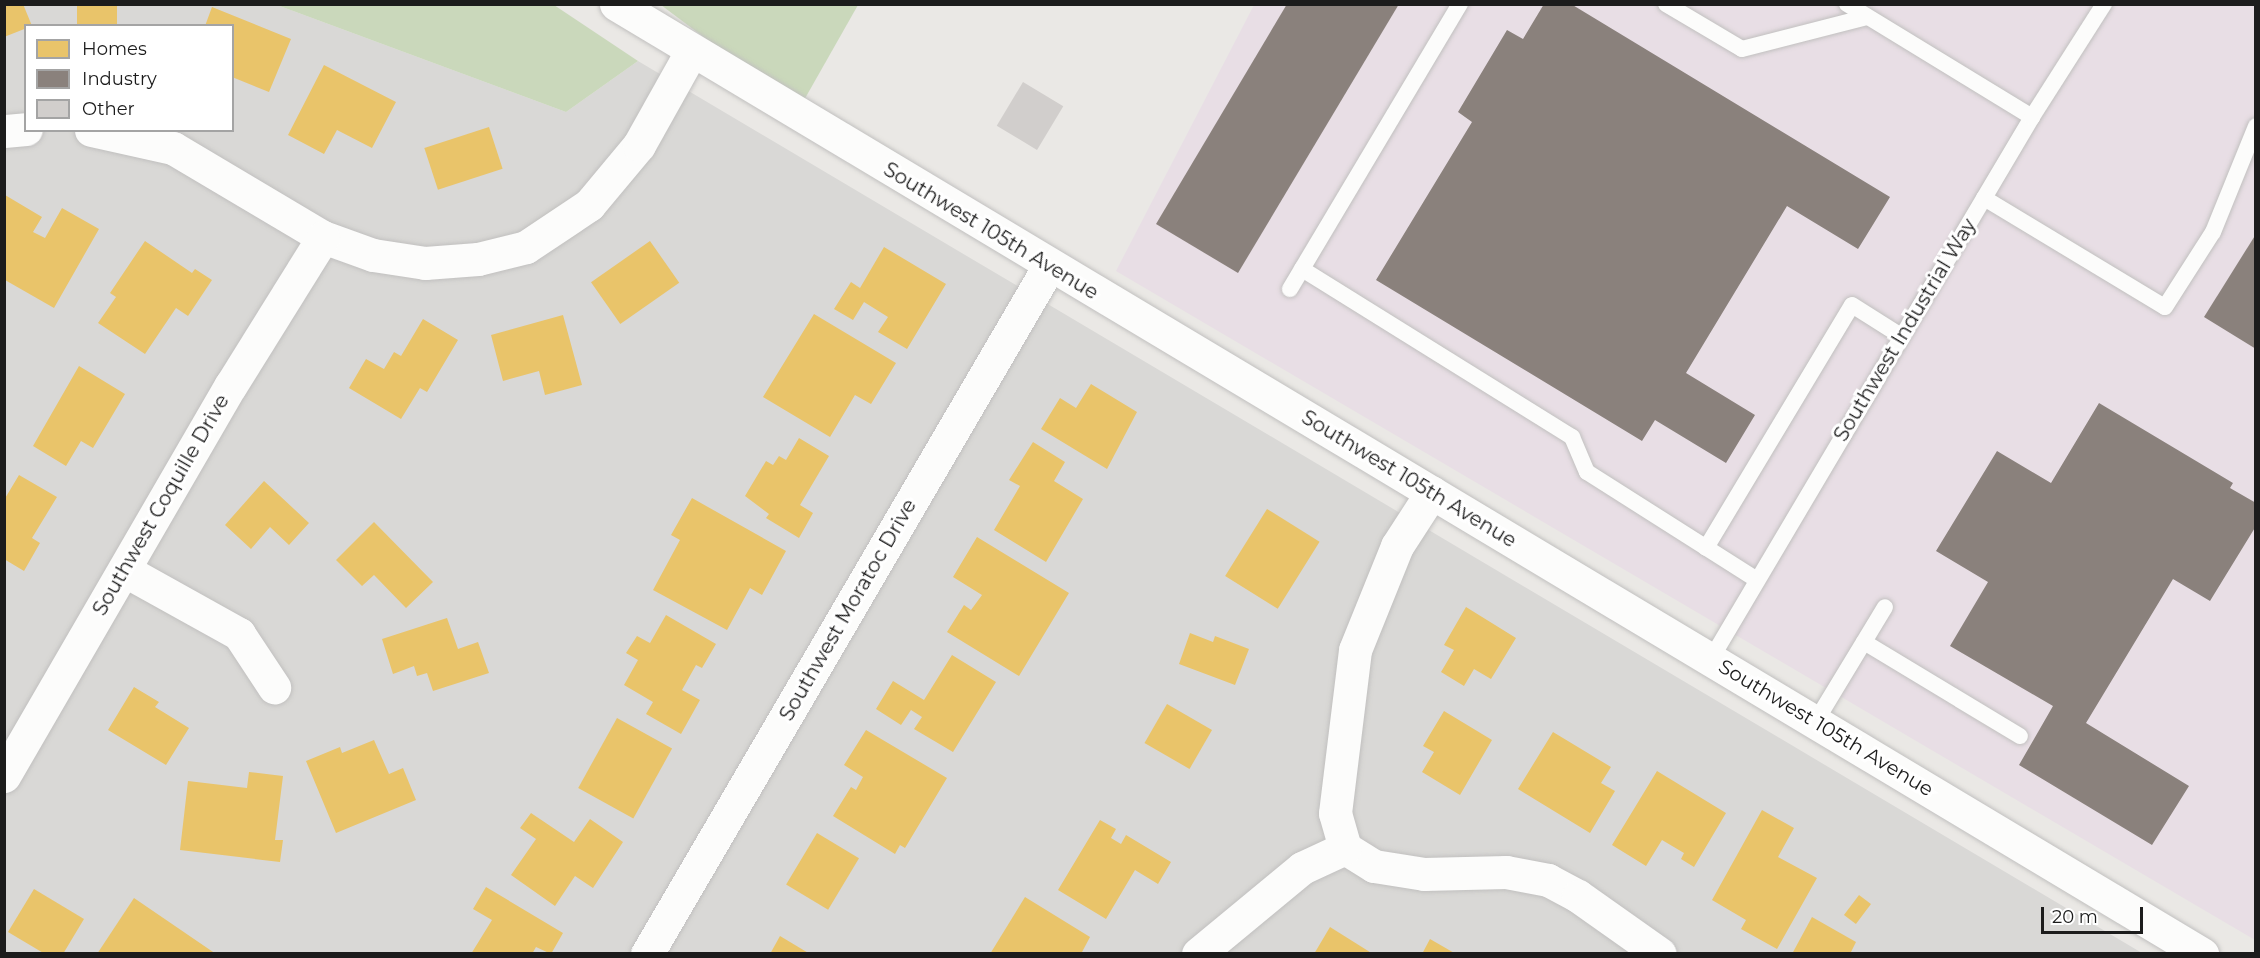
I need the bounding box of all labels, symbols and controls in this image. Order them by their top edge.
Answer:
legend [24,24,234,132]
text: Homes [82,38,147,60]
text: Industry [82,68,157,90]
text: Other [82,98,135,120]
street label: Southwest 105th Avenue [879,157,1103,305]
street label: Southwest Industrial Way [1829,214,1981,446]
street label: Southwest Coquille Drive [88,390,234,620]
street label: Southwest 105th Avenue [1297,405,1521,553]
street label: Southwest Moratoc Drive [775,495,921,725]
street label: Southwest 105th Avenue [1714,654,1938,802]
scale bar [2044,895,2146,933]
text: 20 m [2052,906,2098,928]

